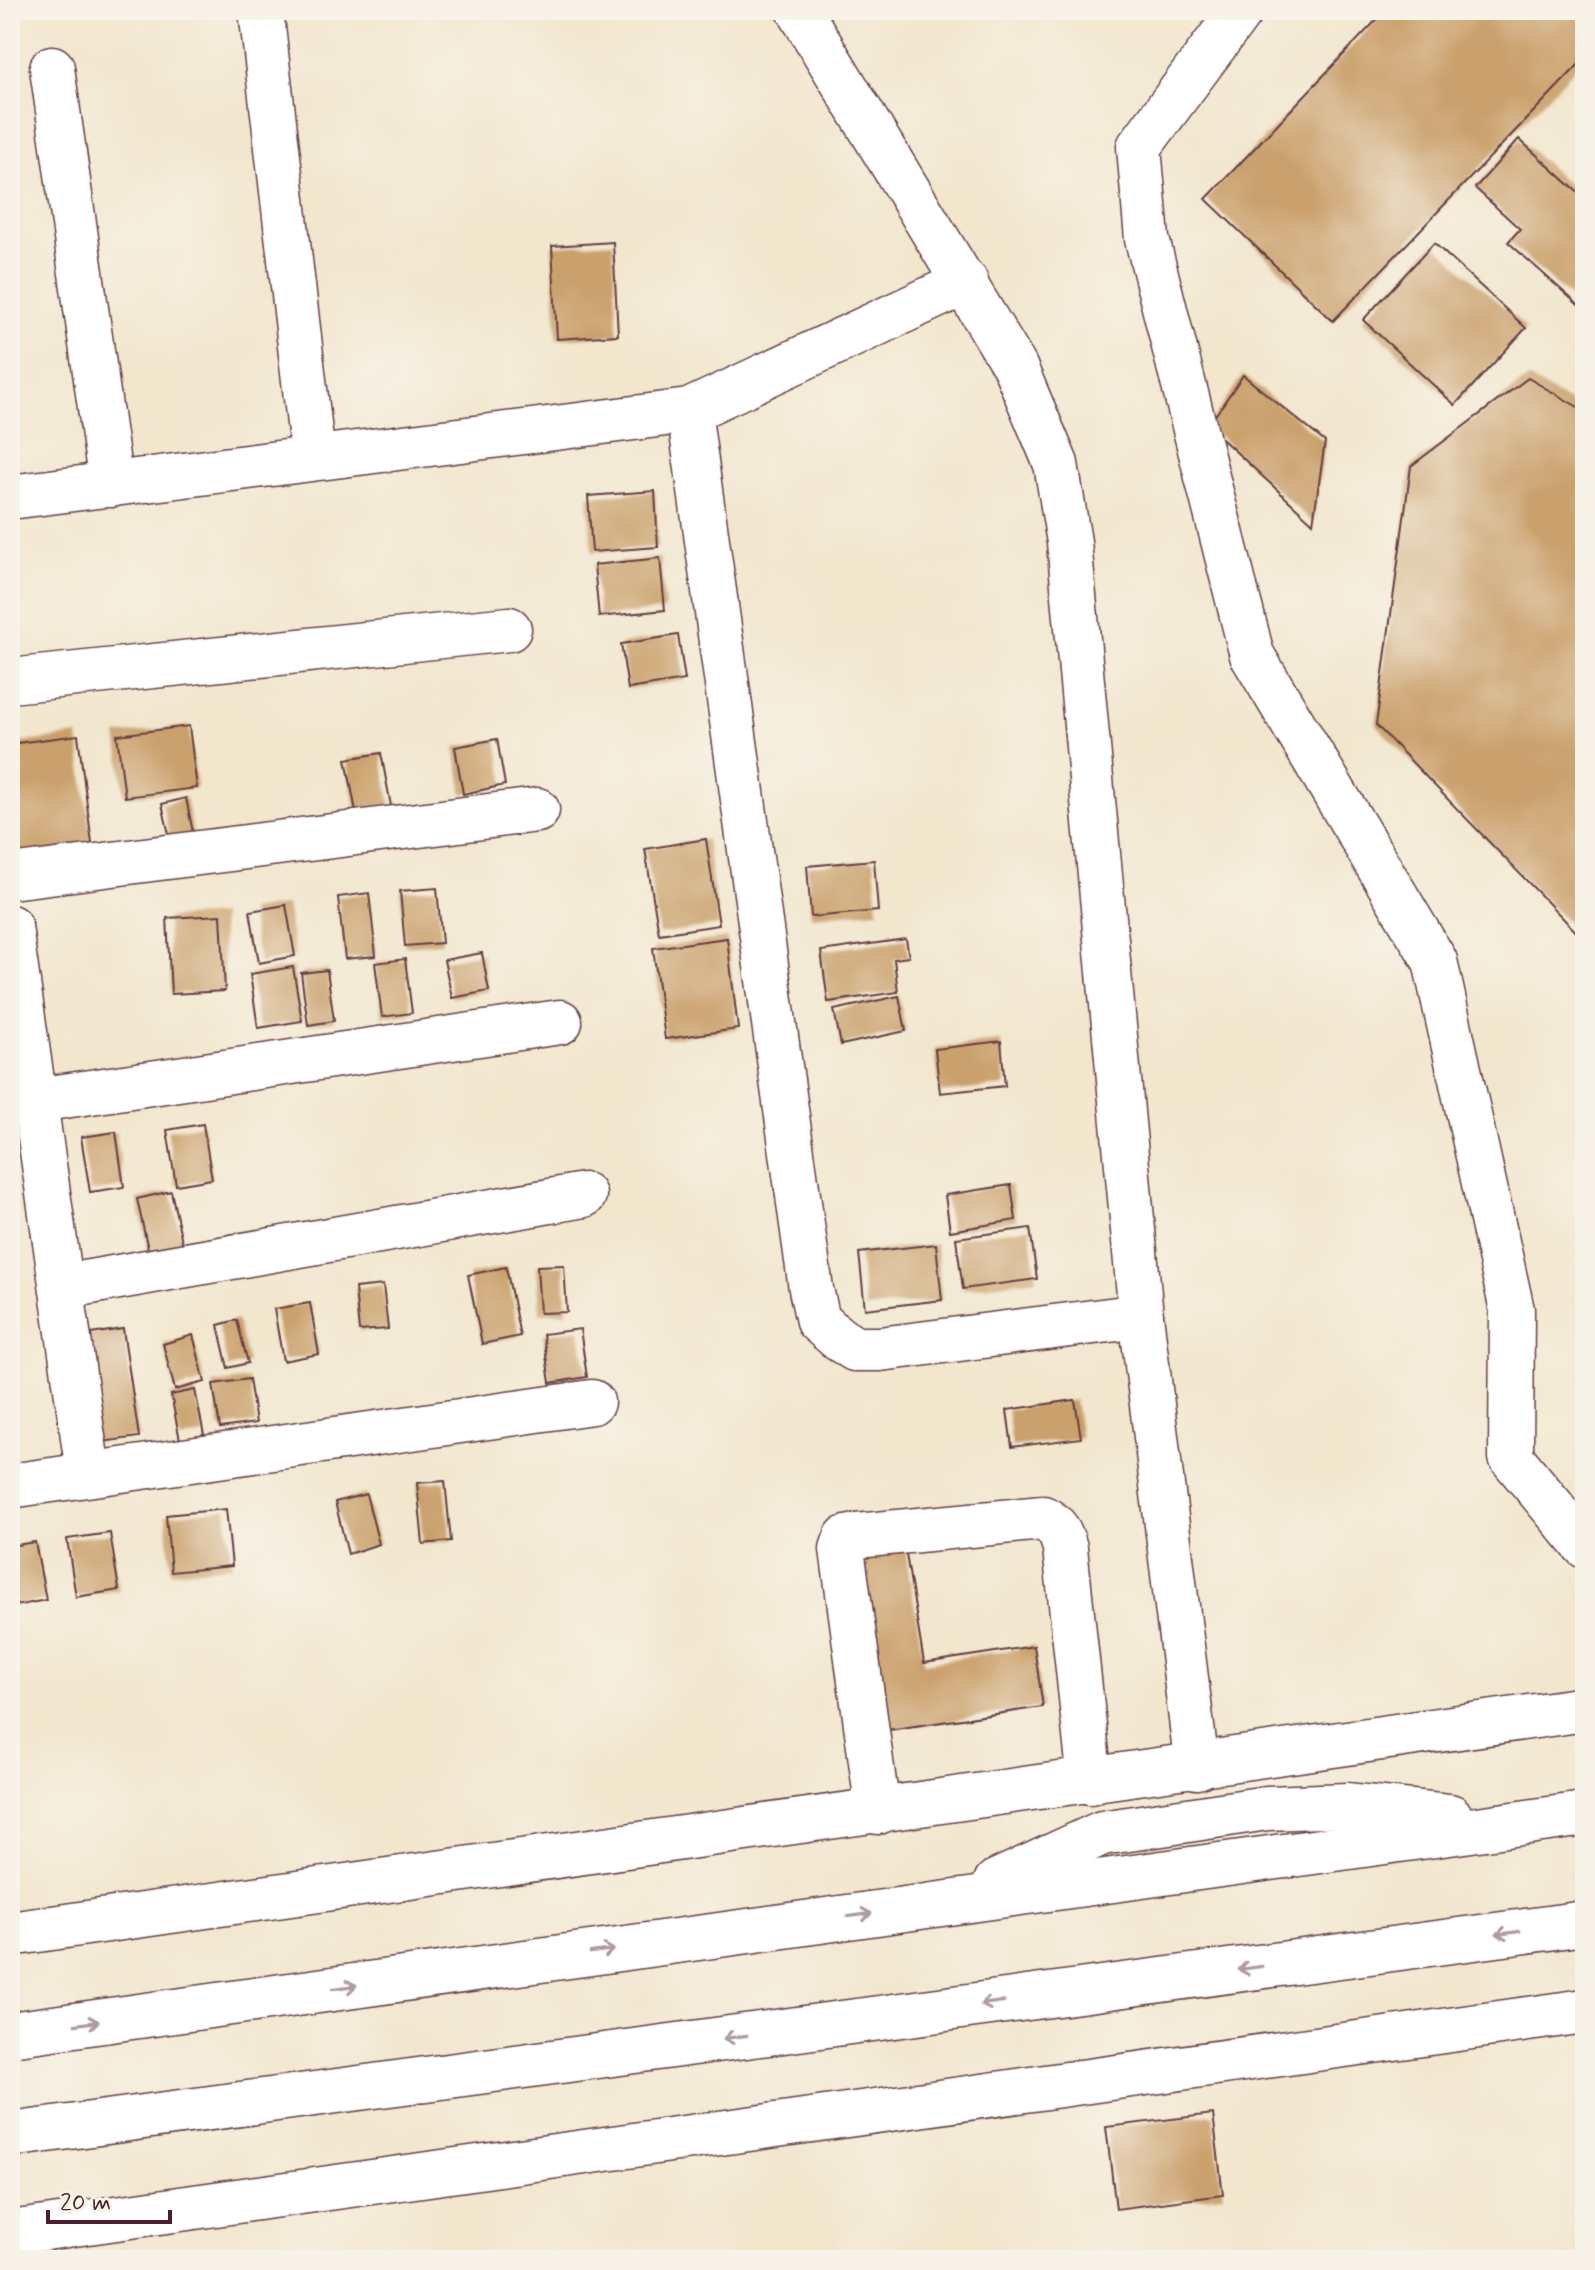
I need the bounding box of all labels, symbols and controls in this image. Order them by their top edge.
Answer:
one-way arrow [847,1907,872,1922]
one-way arrow [1496,1926,1521,1941]
one-way arrow [589,1943,614,1958]
one-way arrow [1238,1961,1263,1976]
one-way arrow [332,1979,357,1994]
one-way arrow [980,1996,1005,2011]
one-way arrow [74,2015,99,2030]
one-way arrow [722,2030,749,2045]
scale bar [48,2174,170,2224]
text: 20 m [60,2188,111,2219]

